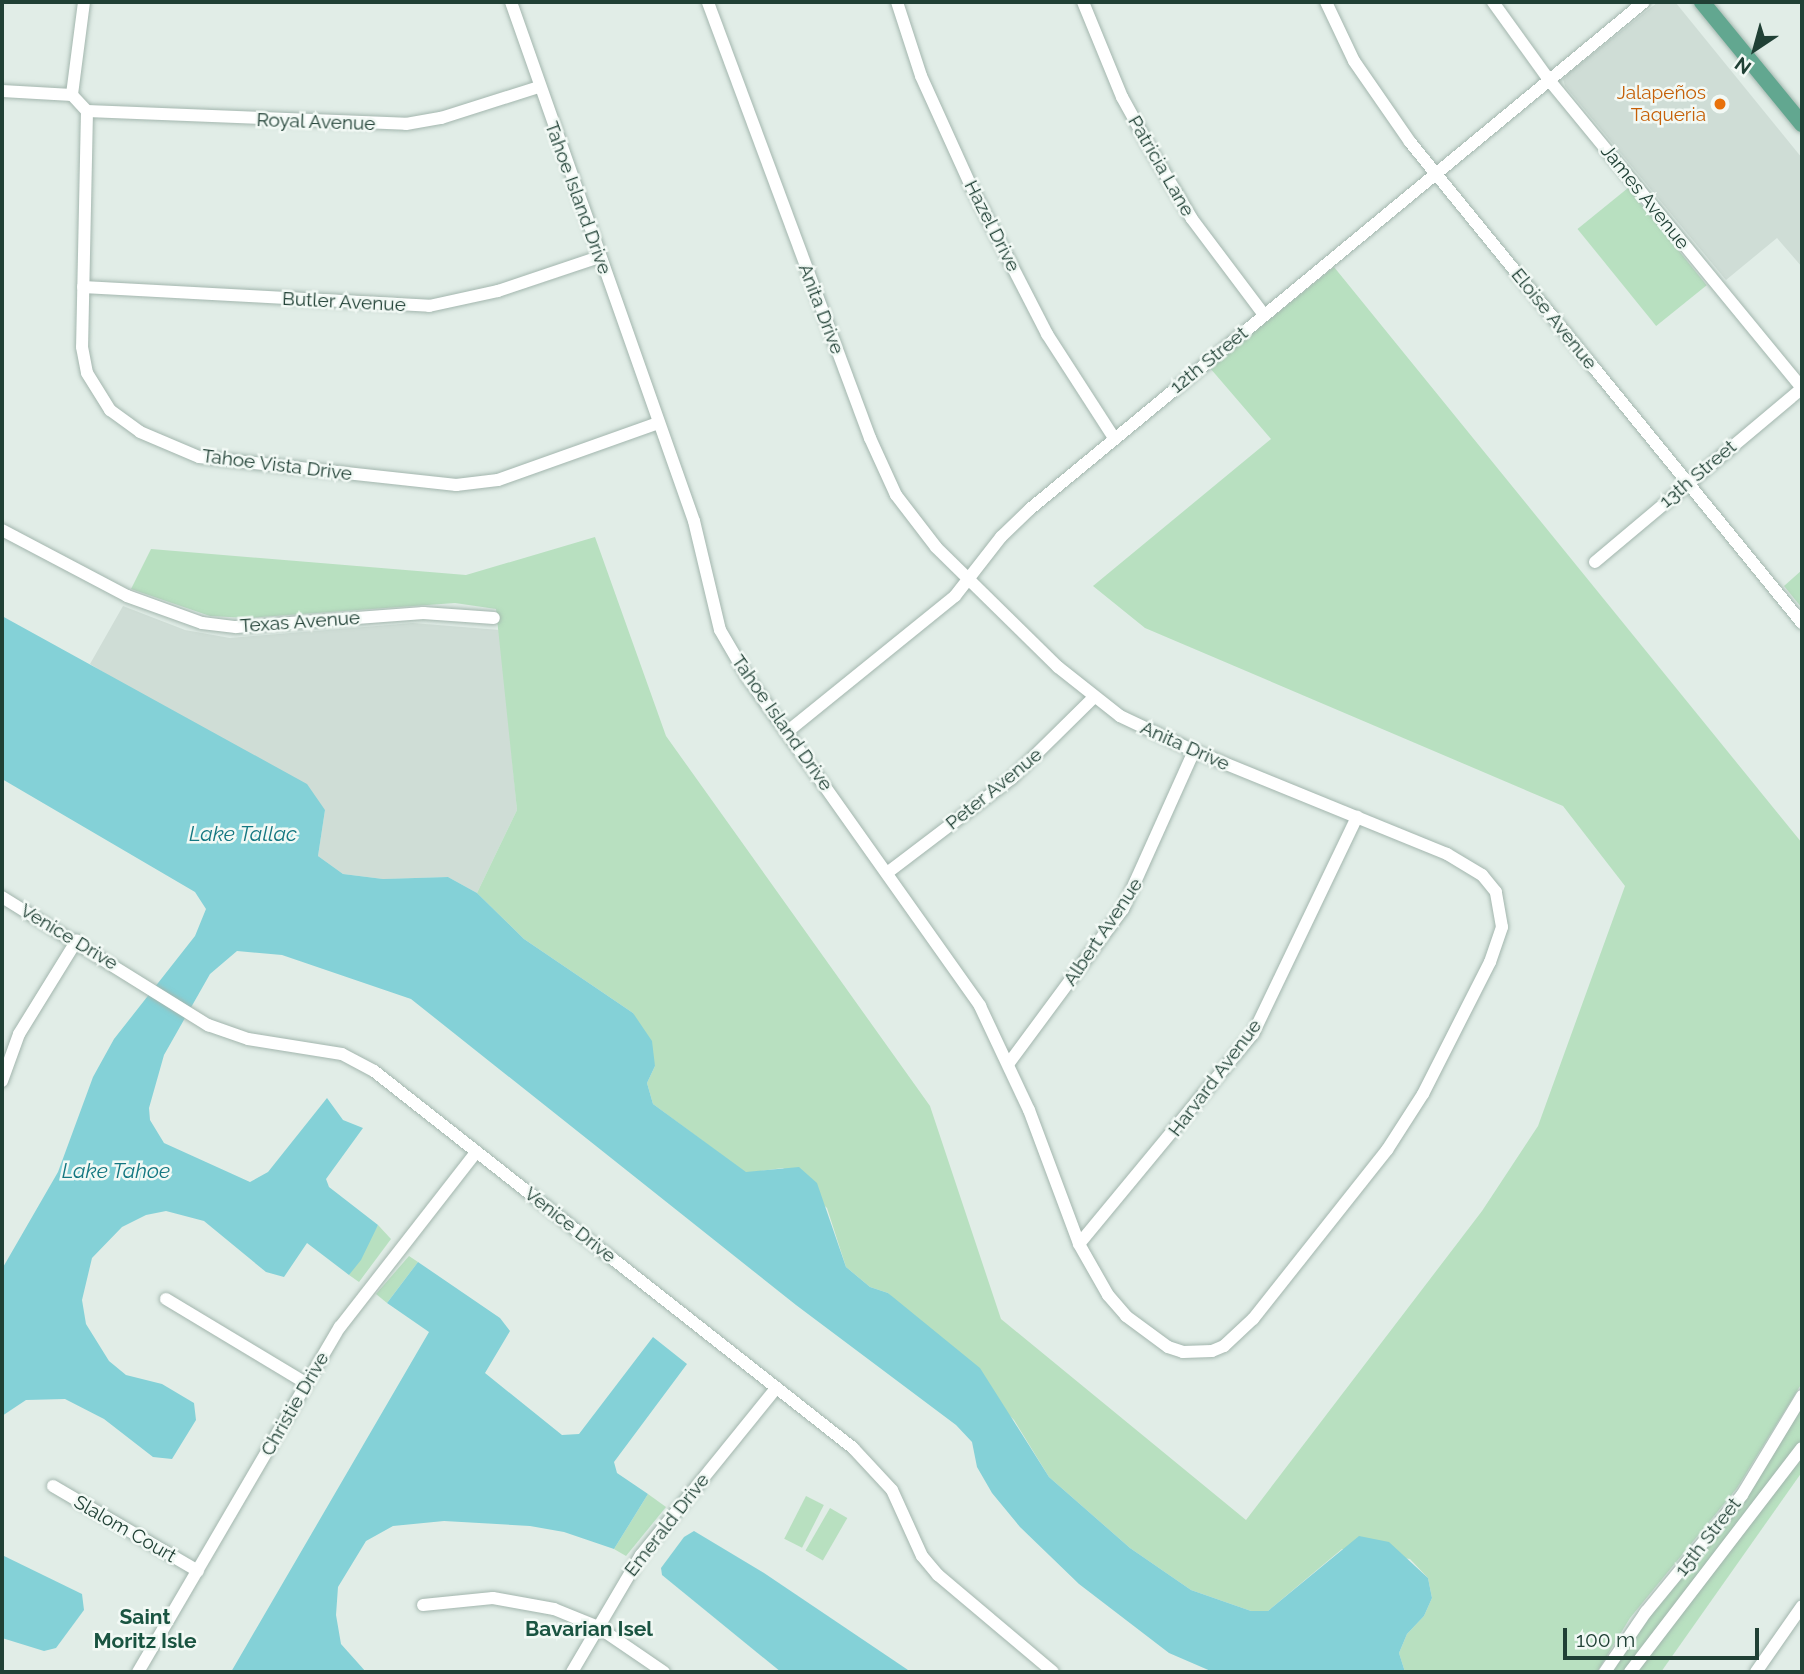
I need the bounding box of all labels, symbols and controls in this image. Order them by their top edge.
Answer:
north arrow [1720,14,1790,84]
text: N [1730,53,1755,79]
place label: Jalapeños Taqueria [1617,82,1706,126]
marker: Jalapeños Taqueria [1712,96,1728,112]
street label: Royal Avenue [256,109,376,135]
street label: Patricia Lane [1123,112,1199,220]
street label: Tahoe Island Drive [540,119,616,277]
street label: James Avenue [1596,140,1694,254]
street label: Hazel Drive [959,176,1025,276]
street label: Anita Drive [793,261,849,357]
street label: Eloise Avenue [1506,264,1602,374]
street label: Butler Avenue [281,287,407,317]
street label: 12th Street [1166,322,1252,398]
street label: 13th Street [1655,435,1741,513]
street label: Tahoe Vista Drive [200,444,354,486]
street label: Texas Avenue [239,606,361,638]
street label: Tahoe Island Drive [727,651,837,795]
street label: Anita Drive [1137,716,1233,776]
street label: Peter Avenue [941,743,1047,835]
water label: Lake Tallac [189,821,297,847]
street label: Albert Avenue [1058,874,1148,990]
street label: Venice Drive [16,899,122,975]
street label: Harvard Avenue [1163,1015,1267,1141]
water label: Lake Tahoe [61,1158,171,1184]
street label: Venice Drive [520,1182,620,1268]
street label: Christie Drive [256,1348,334,1460]
street label: Emerald Drive [620,1469,714,1581]
street label: Slalom Court [70,1491,180,1567]
street label: 15th Street [1670,1493,1746,1581]
district label: Saint Moritz Isle [93,1604,197,1654]
scale bar [1566,1614,1762,1658]
district label: Bavarian Isel [525,1616,653,1642]
text: 100 m [1576,1627,1635,1652]

